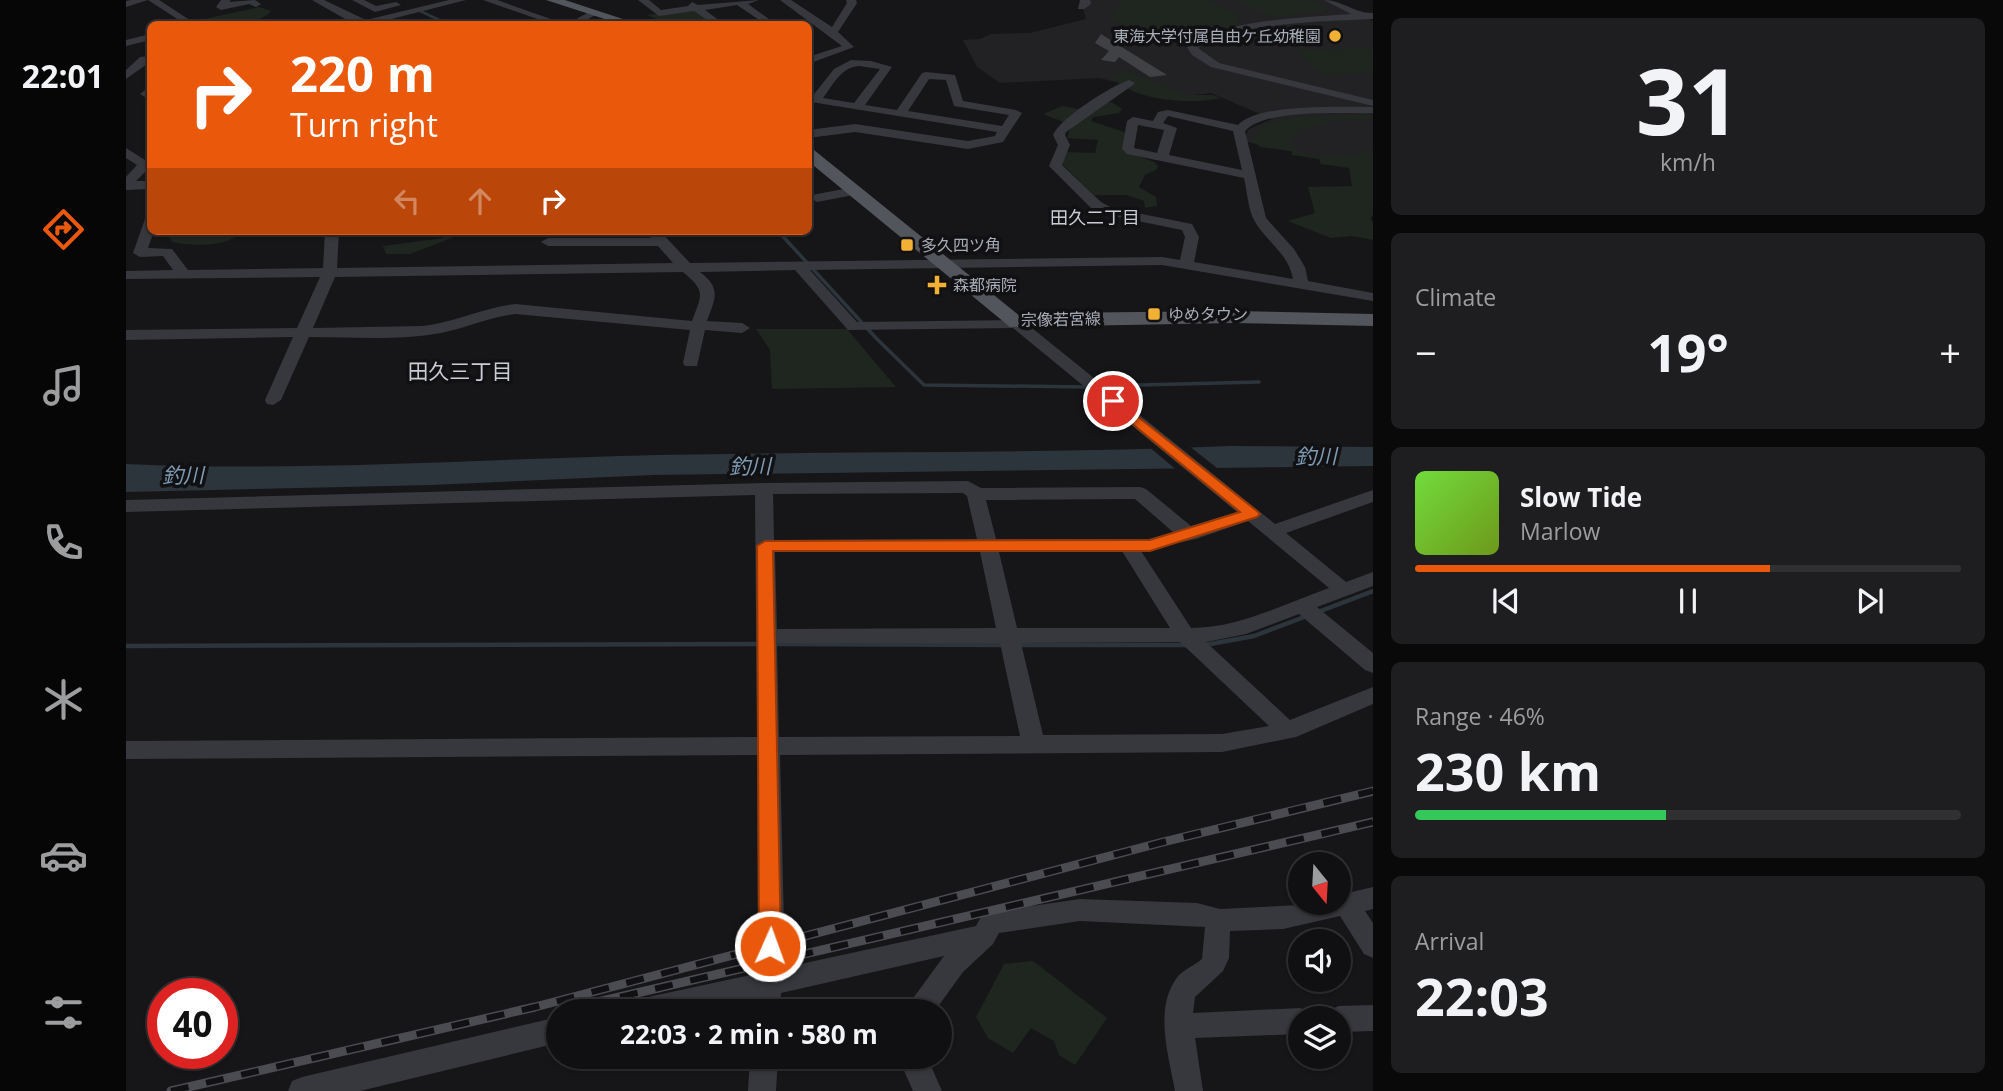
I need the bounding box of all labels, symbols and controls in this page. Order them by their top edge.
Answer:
place label: 東海大学付属自由ケ丘幼稚園 [1113,25,1321,47]
marker: 東海大学付属自由ケ丘幼稚園 [1327,28,1343,44]
text: 31 [1636,38,1740,162]
text: 220 m [290,40,435,106]
icon: right [175,49,266,140]
text: 22:01 [22,54,104,97]
text: Turn right [290,103,438,146]
text: km/h [1660,146,1716,178]
icon: left [388,182,426,220]
icon: ahead [461,182,499,220]
icon: right [534,182,572,220]
icon: directions [39,205,88,254]
district label: 田久二丁目 [1050,205,1140,229]
place label: 多久四ツ角 [921,234,1001,256]
marker: 多久四ツ角 [899,237,915,253]
place label: 森都病院 [953,274,1017,296]
marker: 森都病院 [927,275,947,295]
text: Climate [1415,281,1496,313]
place label: ゆめタウン [1168,303,1248,325]
marker: ゆめタウン [1146,306,1162,322]
street label: 宗像若宮線 [1021,307,1101,331]
text: 19° [1647,316,1729,387]
text: − [1415,326,1437,378]
text: + [1939,326,1961,378]
district label: 田久三丁目 [408,357,513,385]
icon: music [39,361,88,410]
pin [1083,371,1143,431]
icon: arrive [1094,382,1132,420]
water label: 釣川 [1295,442,1339,470]
water label: 釣川 [729,452,773,480]
water label: 釣川 [162,461,206,489]
text: Slow Tide [1520,479,1642,515]
text: Marlow [1520,515,1600,547]
icon: phone [39,518,88,567]
icon: previous [1487,582,1525,620]
icon: pause [1669,582,1707,620]
icon: next [1851,582,1889,620]
icon: climate [39,675,88,724]
text: Range · 46% [1415,700,1545,732]
text: 230 km [1415,735,1601,806]
icon: car [39,831,88,880]
north arrow [1288,852,1351,915]
map controls [1288,852,1351,1069]
position arrow [733,909,807,983]
text: Arrival [1415,925,1484,957]
button: sound [1288,929,1351,992]
text: 22:03 [1415,960,1549,1031]
speed limit sign: 40 [147,978,238,1069]
icon: filters [39,988,88,1037]
button: layers [1288,1006,1351,1069]
text: 22:03 · 2 min · 580 m [620,1016,878,1052]

